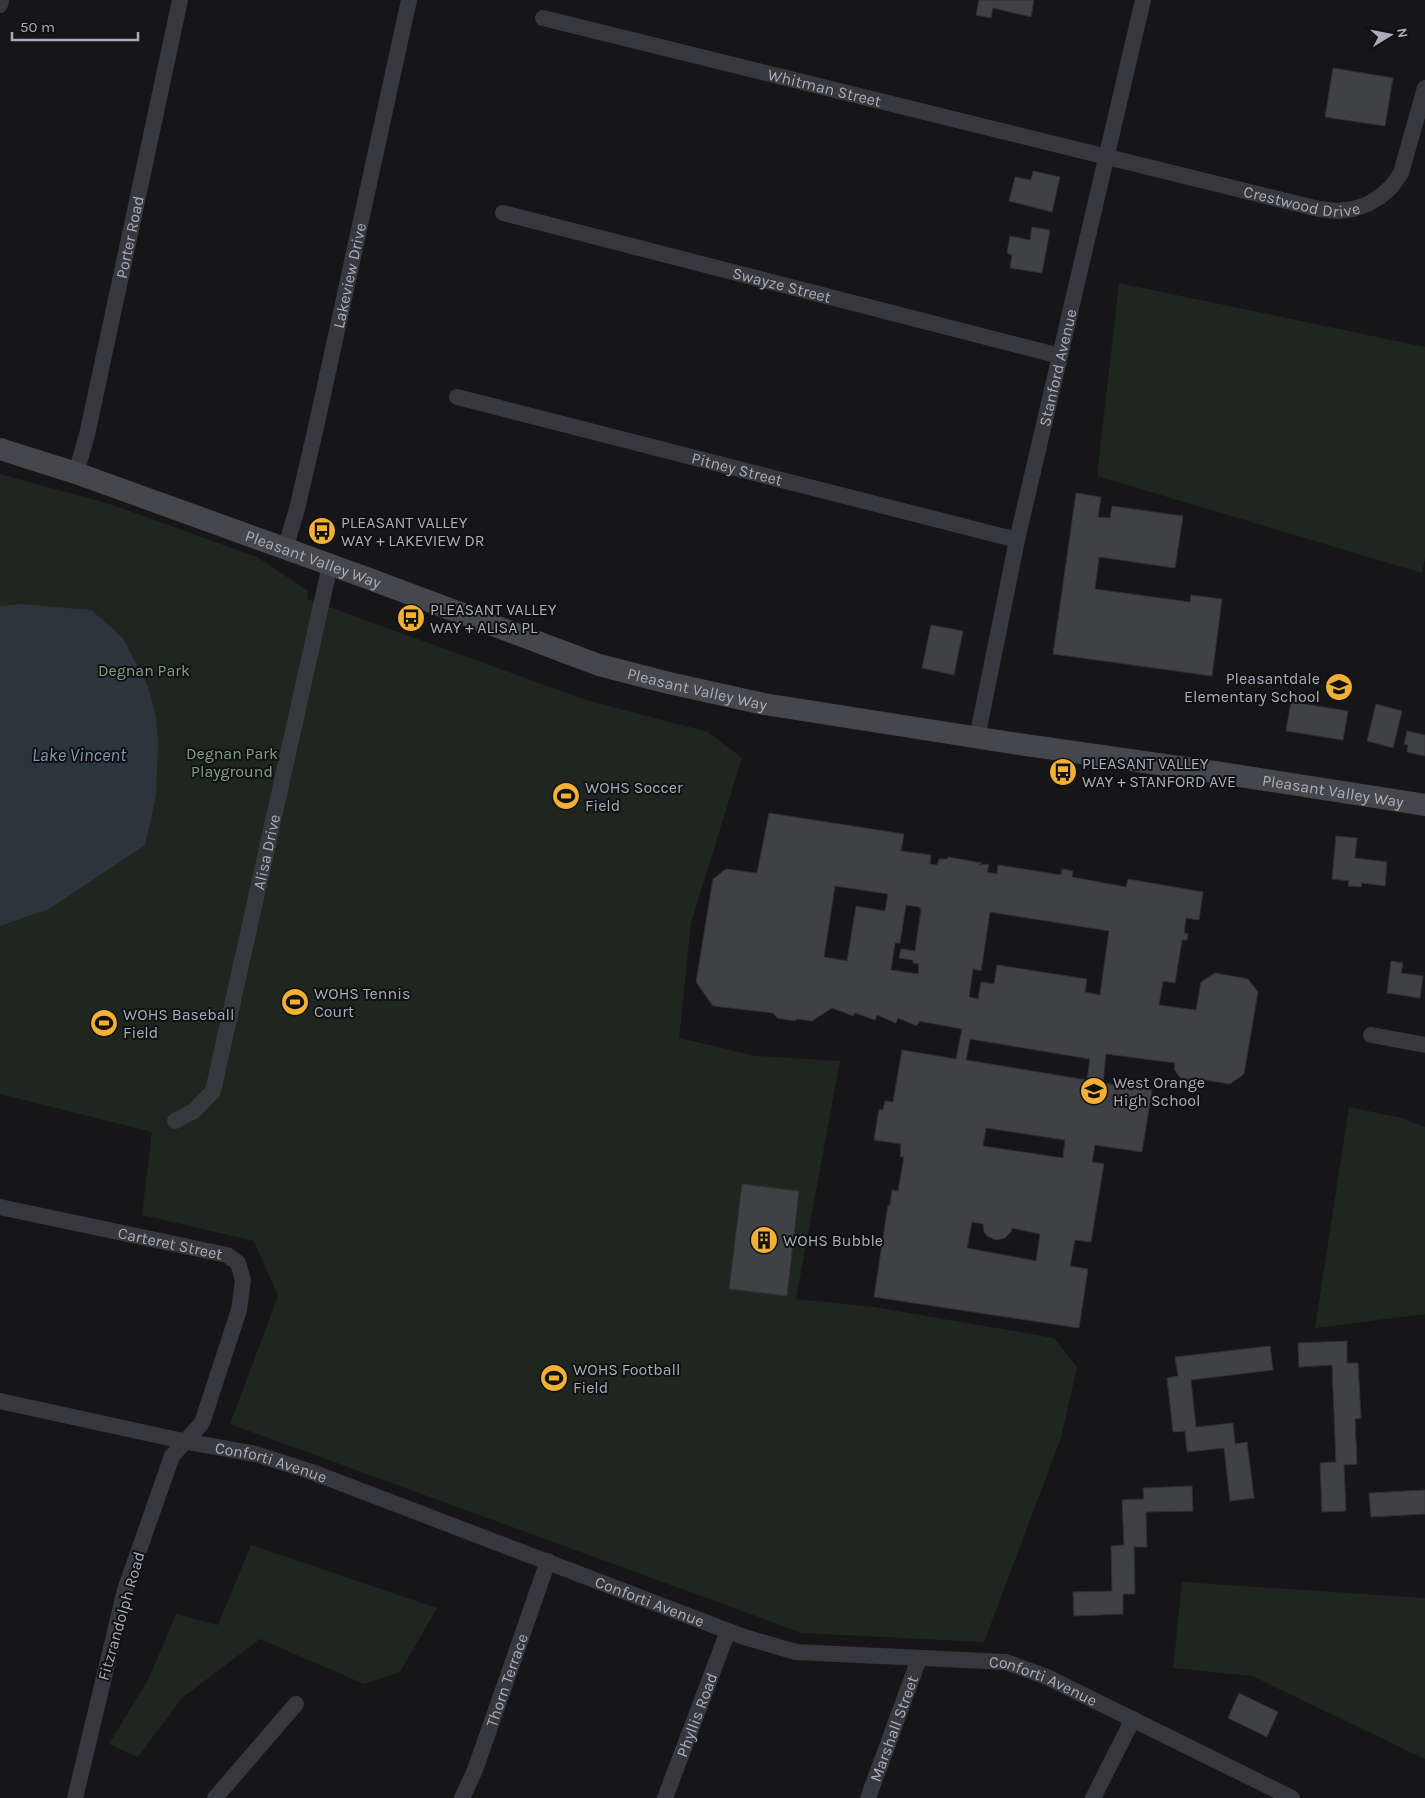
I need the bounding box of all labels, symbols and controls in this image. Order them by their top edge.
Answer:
scale bar [12,10,139,42]
north arrow [1365,10,1415,60]
text: 50 m [20,18,55,36]
text: N [1393,26,1412,39]
street label: Whitman Street [766,64,883,110]
street label: Crestwood Drive [1242,181,1362,221]
street label: Porter Road [111,194,147,280]
street label: Lakeview Drive [328,221,370,330]
street label: Swayze Street [731,263,833,306]
street label: Stanford Avenue [1034,307,1080,428]
street label: Pitney Street [690,448,784,489]
place label: PLEASANT VALLEY WAY + LAKEVIEW DR [341,513,485,550]
bus stop icon: PLEASANT VALLEY WAY + LAKEVIEW DR [307,516,337,546]
street label: Pleasant Valley Way [243,525,384,592]
place label: PLEASANT VALLEY WAY + ALISA PL [430,600,557,637]
bus stop icon: PLEASANT VALLEY WAY + ALISA PL [396,603,426,633]
park label: Degnan Park [98,661,190,680]
street label: Pleasant Valley Way [625,663,770,714]
place label: Pleasantdale Elementary School [1184,669,1320,706]
school or university icon: Pleasantdale Elementary School [1324,672,1354,702]
water label: Lake Vincent [32,744,127,766]
park label: Degnan Park Playground [186,744,278,781]
place label: PLEASANT VALLEY WAY + STANFORD AVE [1082,754,1236,791]
bus stop icon: PLEASANT VALLEY WAY + STANFORD AVE [1048,757,1078,787]
street label: Pleasant Valley Way [1261,770,1406,811]
place label: WOHS Soccer Field [585,778,683,815]
sports icon: WOHS Soccer Field [551,781,581,811]
street label: Alisa Drive [249,812,284,892]
place label: WOHS Tennis Court [314,984,410,1021]
sports icon: WOHS Tennis Court [280,987,310,1017]
place label: WOHS Baseball Field [123,1005,234,1042]
sports icon: WOHS Baseball Field [89,1008,119,1038]
place label: West Orange High School [1113,1073,1205,1110]
school or university icon: West Orange High School [1079,1076,1109,1106]
street label: Carteret Street [116,1223,224,1263]
building icon: WOHS Bubble [749,1225,779,1255]
place label: WOHS Bubble [783,1231,883,1250]
place label: WOHS Football Field [573,1360,681,1397]
sports icon: WOHS Football Field [539,1363,569,1393]
street label: Conforti Avenue [214,1437,330,1486]
street label: Fitzrandolph Road [93,1549,149,1683]
street label: Conforti Avenue [593,1572,707,1631]
street label: Thorn Terrace [481,1631,531,1729]
street label: Conforti Avenue [989,1652,1101,1710]
street label: Phyllis Road [672,1670,721,1760]
street label: Marshall Street [865,1673,922,1784]

